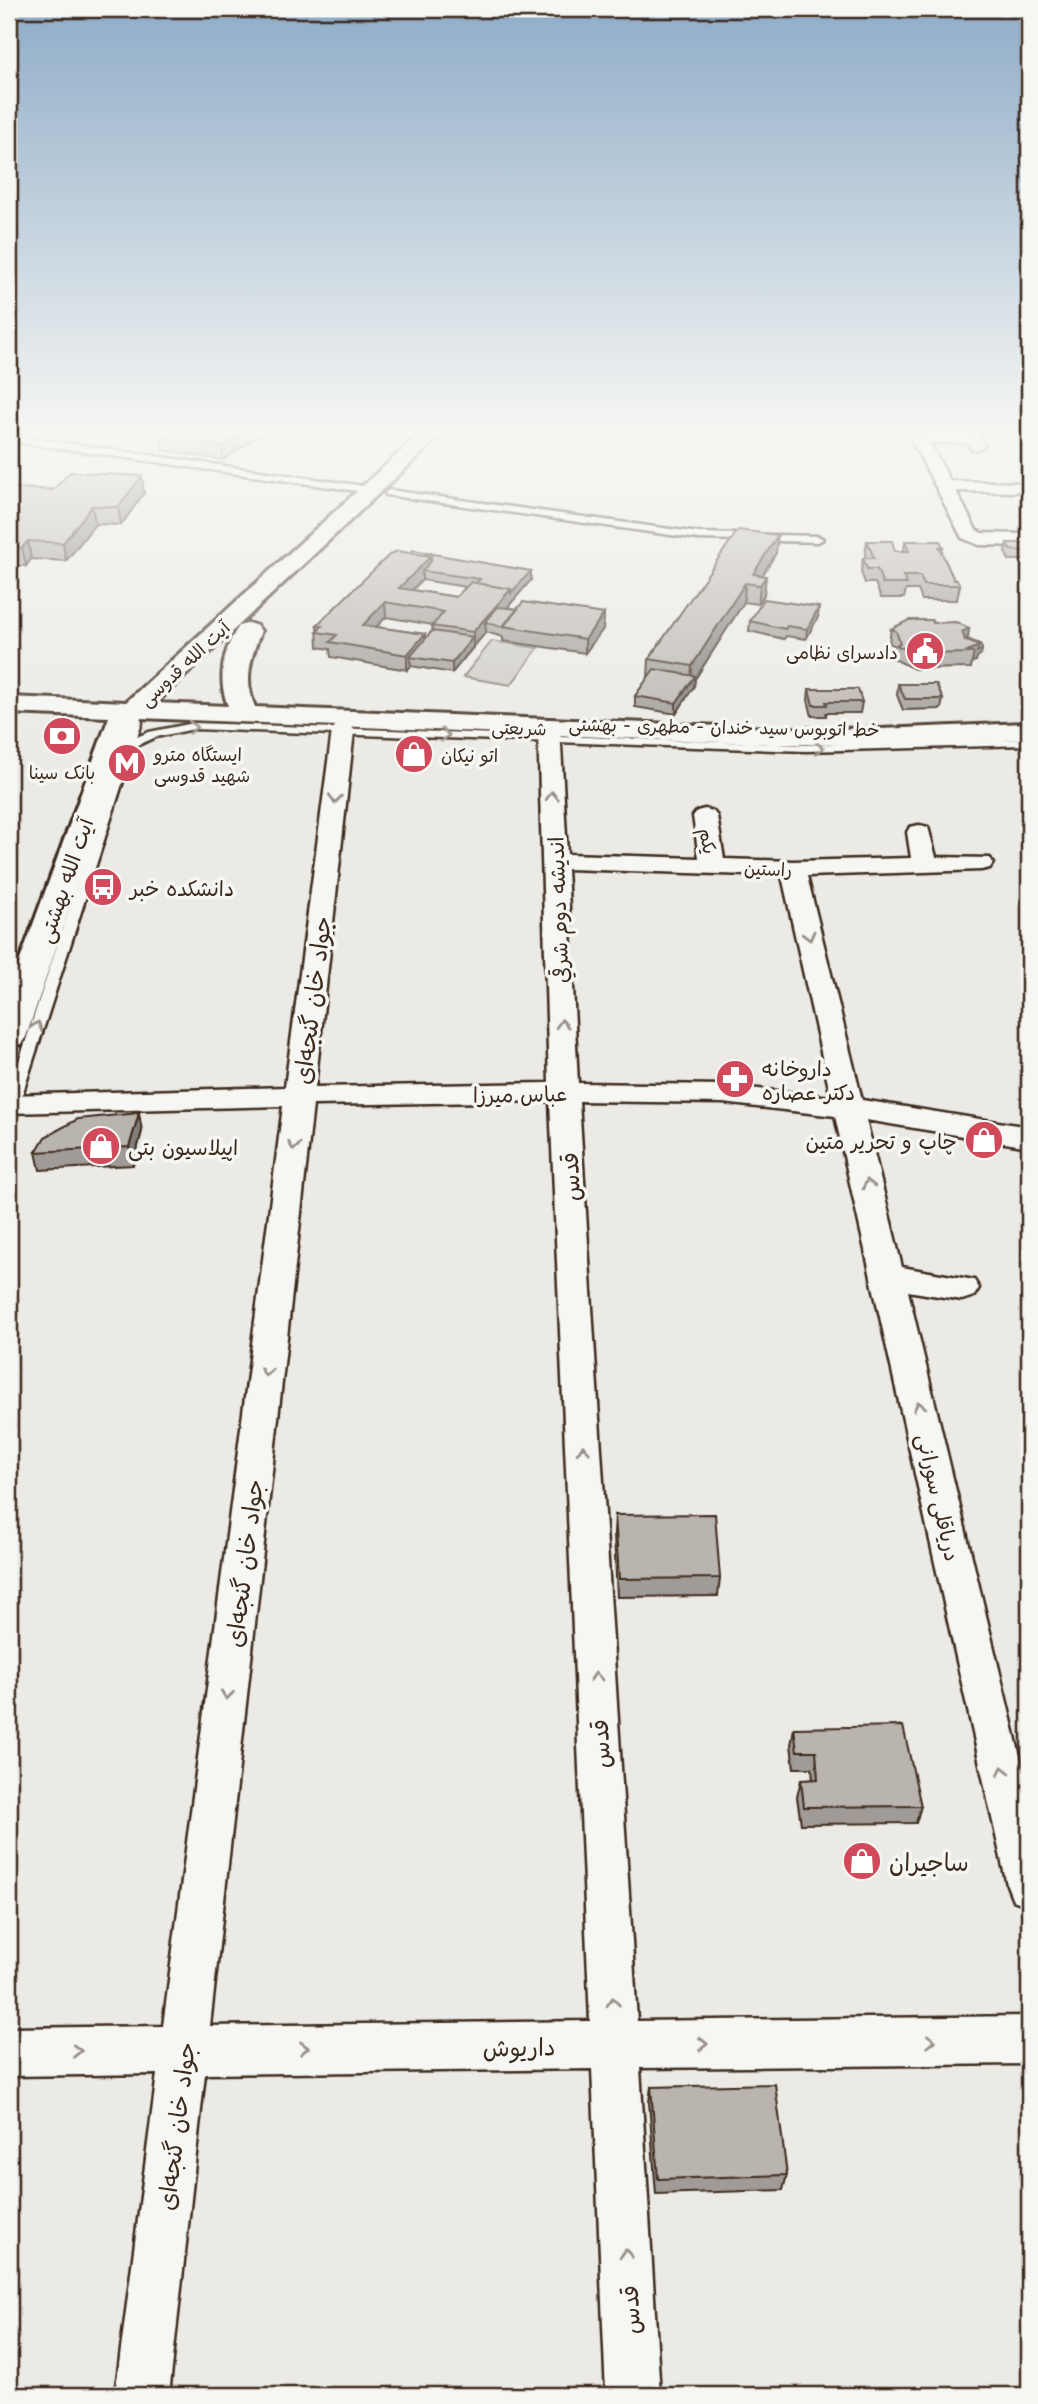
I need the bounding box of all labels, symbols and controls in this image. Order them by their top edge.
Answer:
street label: آیت الله قدوسی [133,613,236,712]
public building icon: دادسرای نظامی [904,630,946,672]
place label: دادسرای نظامی [786,638,898,665]
street label: خط اتوبوس سید خندان - مطهری - بهشتی [568,710,880,742]
street label: شریعتی [491,713,547,741]
bank icon: بانک سینا [41,715,83,757]
one-way arrow [188,719,199,734]
one-way arrow [440,727,451,742]
shop icon: اتو نیکان [393,733,435,775]
place label: ایستگاه مترو شهید قدوسی [152,740,250,788]
one-way arrow [815,740,825,756]
place label: اتو نیکان [441,741,498,768]
metro station icon: ایستگاه مترو شهید قدوسی [106,742,148,784]
place label: بانک سینا [29,758,95,785]
one-way arrow [545,791,560,802]
one-way arrow [328,793,343,805]
street label: آیت الله بهشتی [28,812,101,947]
street label: یکم [692,826,724,856]
street label: انديشه دوم شرقي [538,836,578,984]
street label: راستین [743,854,793,882]
bus stop icon: دانشکده خبر [82,866,124,908]
place label: دانشکده خبر [128,871,234,903]
street label: جواد خان گنجه‌ای [283,914,339,1086]
one-way arrow [801,930,816,942]
one-way arrow [554,1018,569,1029]
one-way arrow [29,1020,44,1032]
place label: داروخانه دکتر عصاره [762,1051,855,1107]
pharmacy icon: داروخانه دکتر عصاره [714,1058,756,1100]
street label: عباس میرزا [473,1076,567,1110]
shop icon: چاپ و تحریر متین [963,1119,1005,1161]
place label: چاپ و تحریر متین [805,1124,957,1156]
shop icon: اپیلاسیون بتی [80,1125,122,1167]
place label: اپیلاسیون بتی [128,1130,238,1162]
one-way arrow [286,1140,301,1152]
street label: قدس [550,1151,588,1203]
one-way arrow [861,1178,876,1190]
one-way arrow [259,1366,274,1378]
one-way arrow [912,1400,927,1412]
street label: دریاقلی سورانی [910,1430,970,1564]
one-way arrow [576,1444,591,1455]
street label: جواد خان گنجه‌ای [215,1477,271,1649]
one-way arrow [588,1671,603,1682]
one-way arrow [219,1689,234,1701]
street label: قدس [580,1718,618,1770]
one-way arrow [997,1765,1011,1777]
shop icon: ساجیران [841,1840,883,1882]
place label: ساجیران [889,1843,969,1879]
one-way arrow [606,1996,621,2007]
street label: داریوش [482,2027,556,2065]
one-way arrow [926,2033,937,2049]
one-way arrow [699,2036,709,2052]
street label: جواد خان گنجه‌ای [147,2040,203,2212]
one-way arrow [300,2040,310,2056]
one-way arrow [72,2043,83,2059]
one-way arrow [619,2248,634,2259]
street label: قدس [610,2284,648,2336]

